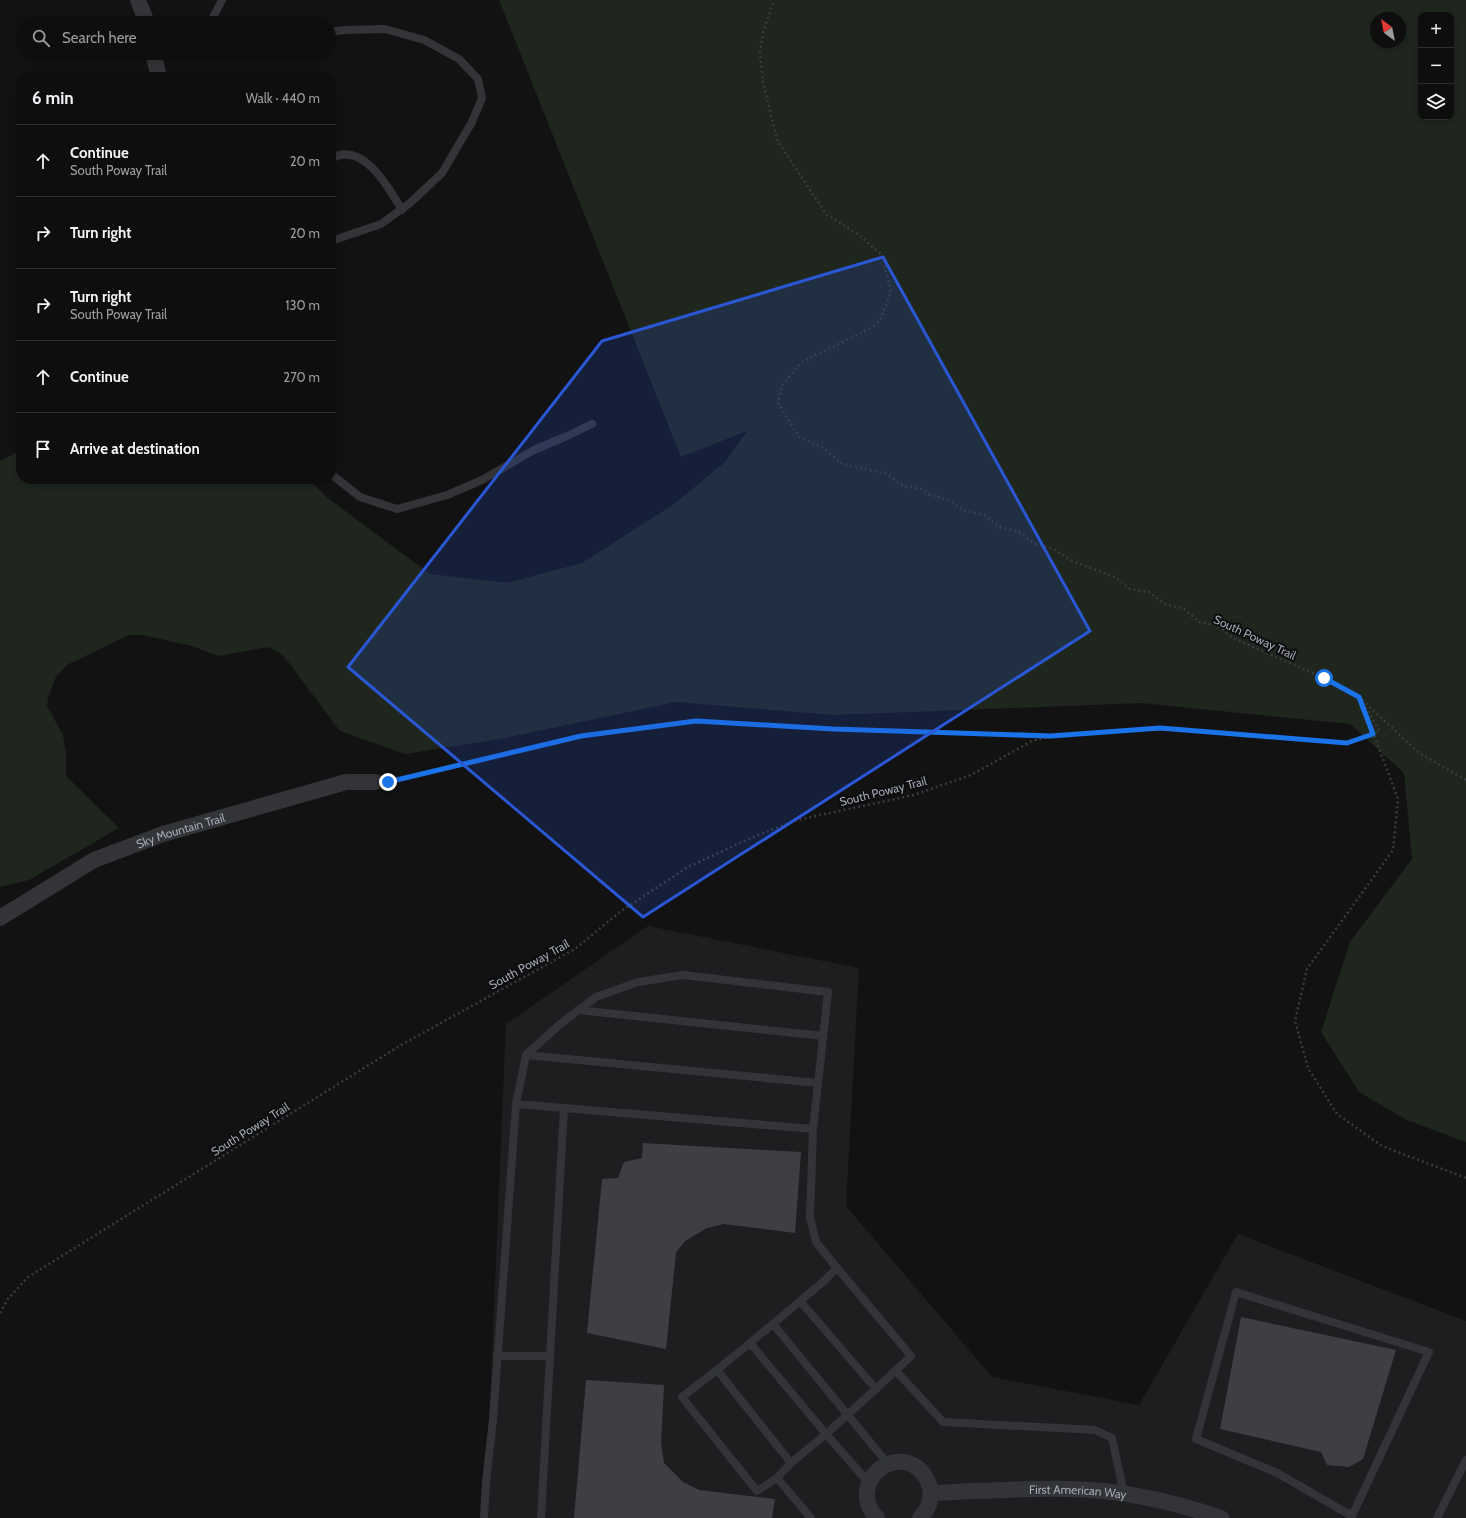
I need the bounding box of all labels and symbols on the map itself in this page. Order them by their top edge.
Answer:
north arrow [1370,12,1406,48]
street label: South Poway Trail [1211,611,1299,663]
route start [1315,669,1333,687]
route end [379,773,397,791]
street label: South Poway Trail [838,773,928,809]
street label: Sky Mountain Trail [134,809,227,851]
street label: South Poway Trail [486,936,572,992]
street label: South Poway Trail [208,1099,292,1159]
street label: First American Way [1029,1481,1128,1501]

